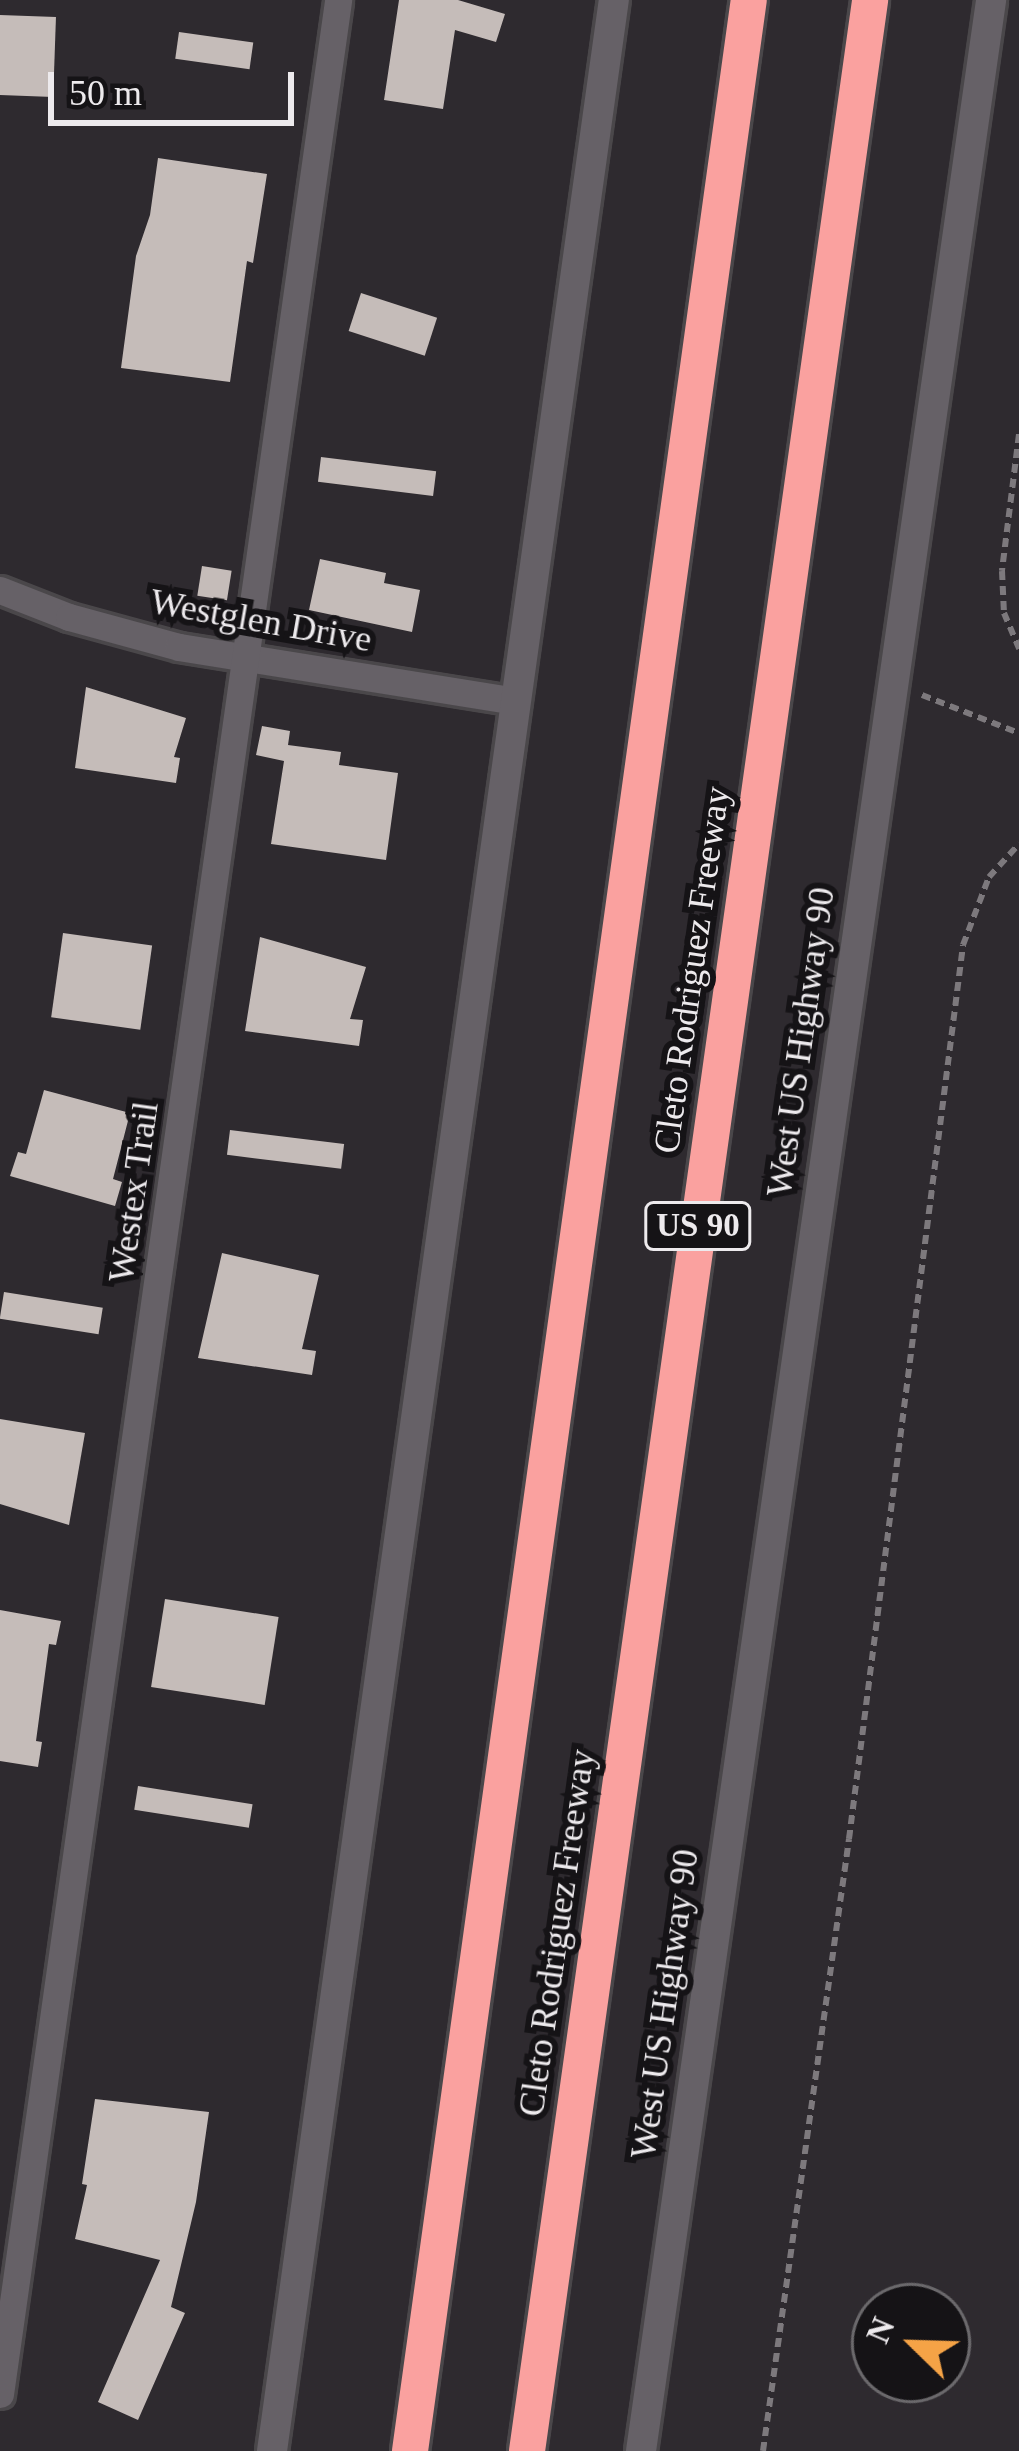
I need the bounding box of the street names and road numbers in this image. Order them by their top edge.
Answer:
street label: Westglen Drive [147,580,375,662]
street label: Cleto Rodriguez Freeway [645,784,739,1156]
street label: West US Highway 90 [758,884,844,1200]
street label: Westex Trail [100,1099,168,1285]
road number: US 90 [644,1199,752,1253]
street label: Cleto Rodriguez Freeway [510,1747,604,2119]
street label: West US Highway 90 [622,1846,708,2162]

